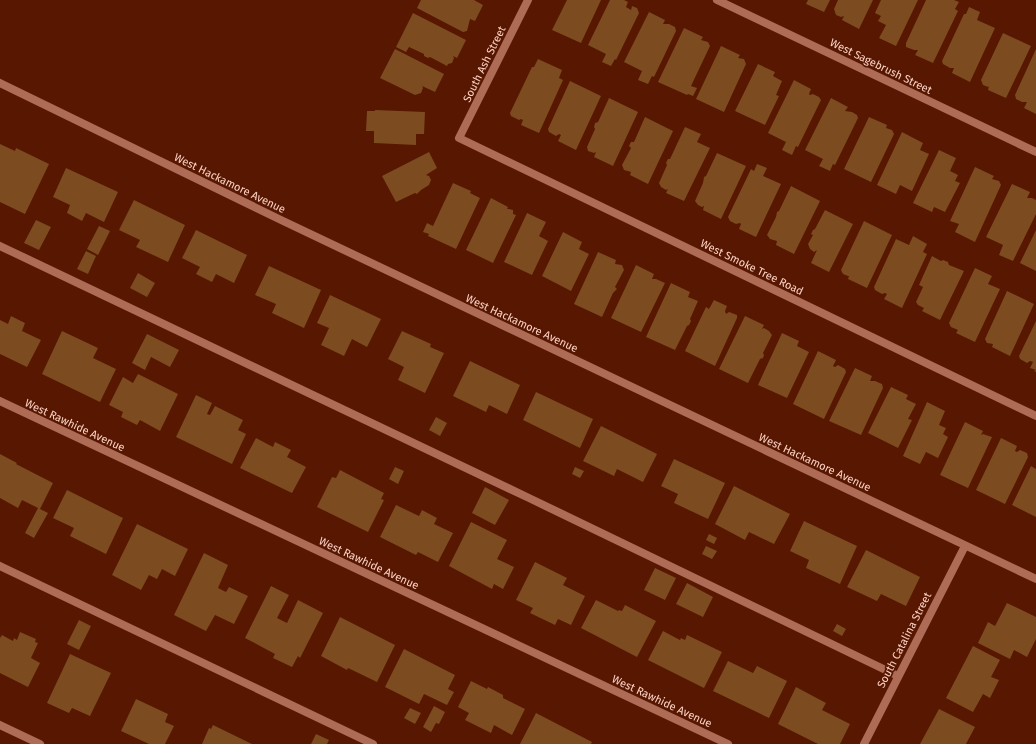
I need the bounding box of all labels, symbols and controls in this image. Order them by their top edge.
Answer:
street label: South Ash Street [460,24,508,104]
street label: West Sagebrush Street [828,36,934,97]
street label: West Hackamore Avenue [172,151,288,216]
street label: West Smoke Tree Road [698,237,805,298]
street label: West Hackamore Avenue [464,292,580,355]
street label: West Rawhide Avenue [23,397,127,454]
street label: West Hackamore Avenue [757,431,873,494]
street label: West Rawhide Avenue [317,535,421,592]
street label: South Catalina Street [875,590,934,690]
street label: West Rawhide Avenue [610,673,714,730]

